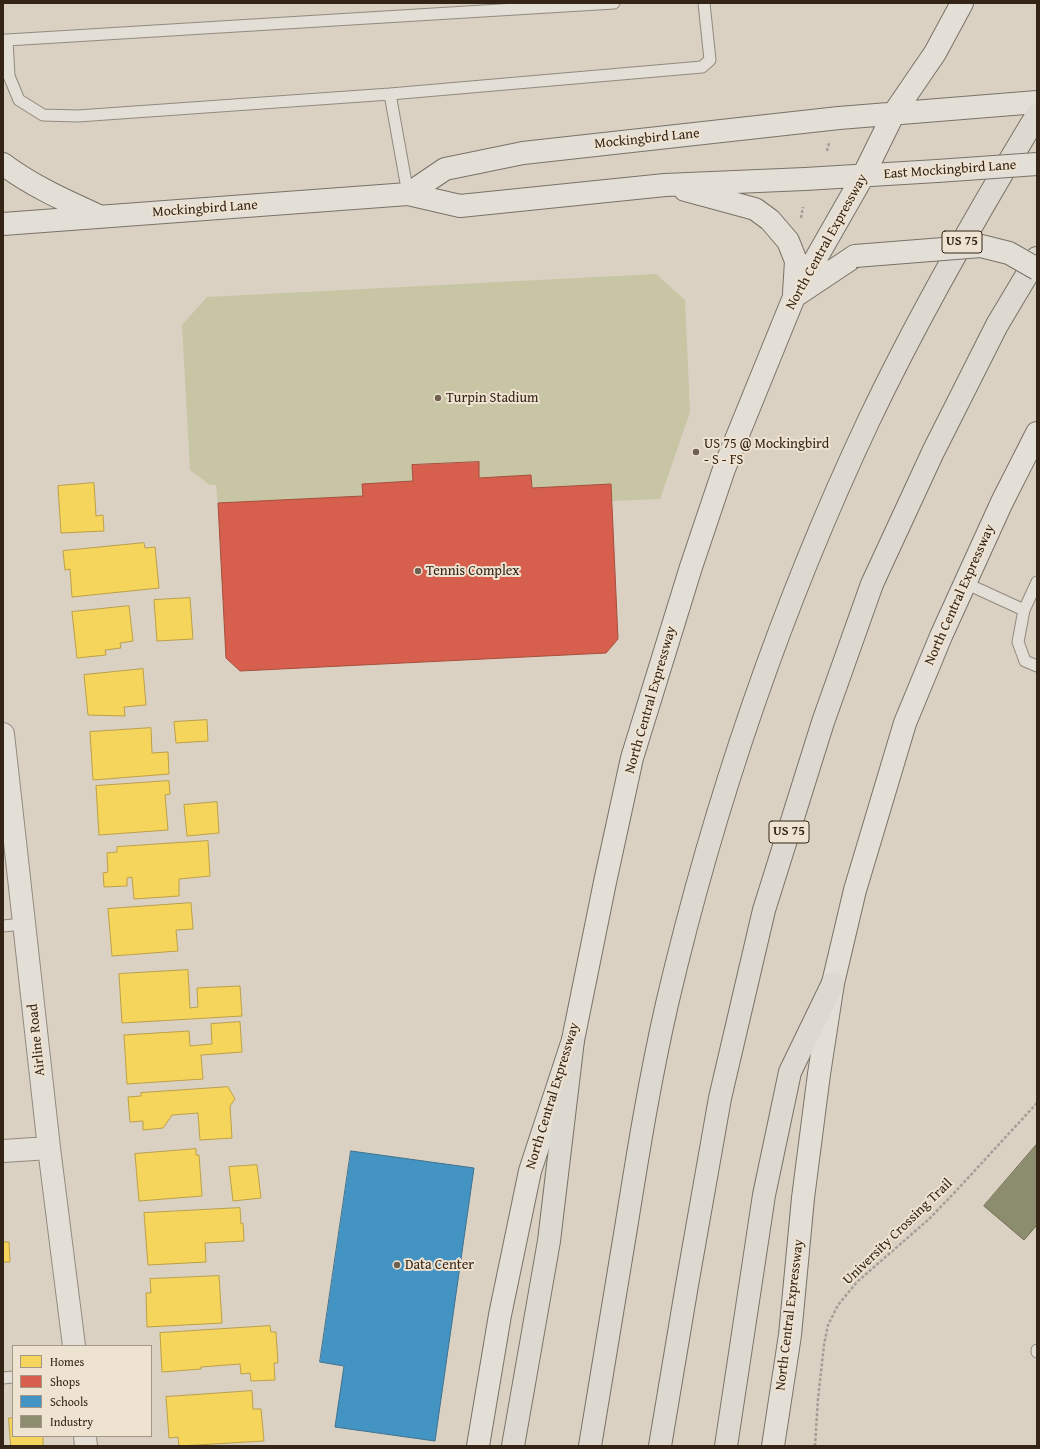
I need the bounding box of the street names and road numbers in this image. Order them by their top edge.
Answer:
street label: Mockingbird Lane [594,125,700,153]
street label: East Mockingbird Lane [883,157,1017,183]
street label: North Central Expressway [783,171,871,313]
street label: Mockingbird Lane [152,197,258,221]
road number: US 75 [942,231,982,253]
street label: North Central Expressway [921,522,999,668]
street label: North Central Expressway [622,624,680,776]
road number: US 75 [769,821,809,843]
street label: Airline Road [25,1003,49,1077]
street label: North Central Expressway [523,1021,583,1171]
street label: University Crossing Trail [840,1175,956,1289]
street label: North Central Expressway [772,1238,808,1392]

